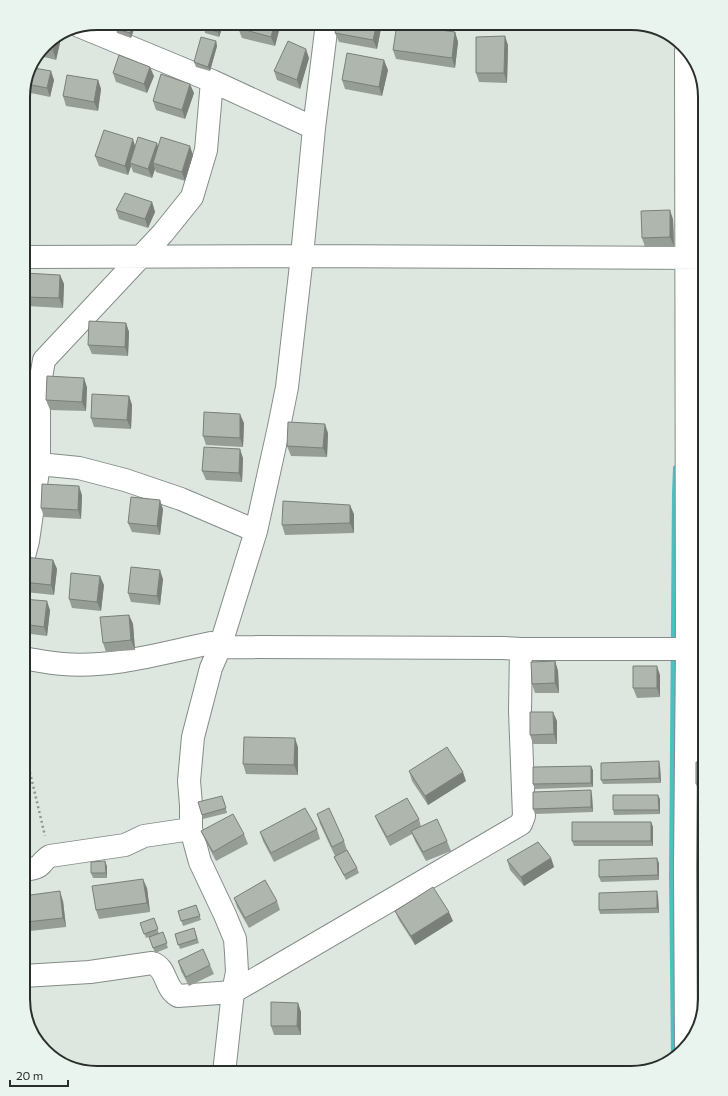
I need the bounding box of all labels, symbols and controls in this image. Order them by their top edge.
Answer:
scale bar [10,1062,68,1088]
text: 20 m [16,1068,43,1082]

